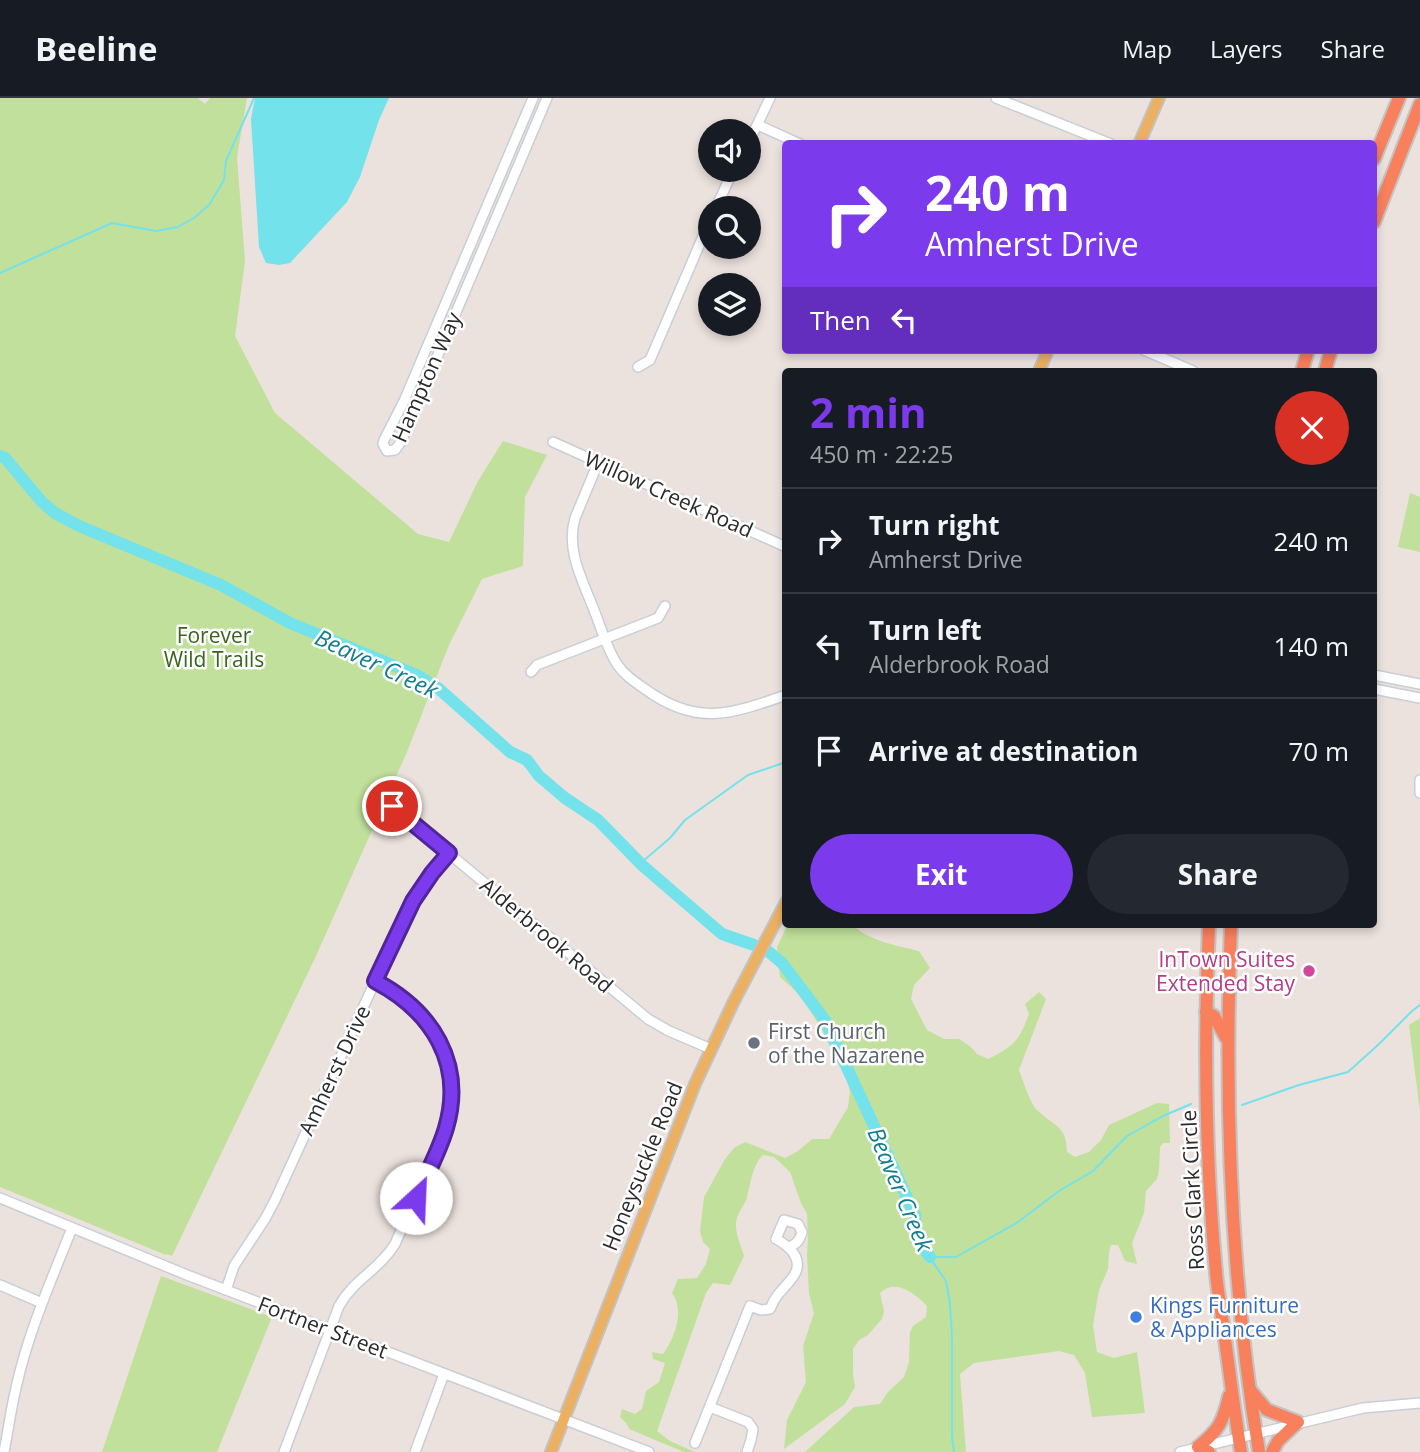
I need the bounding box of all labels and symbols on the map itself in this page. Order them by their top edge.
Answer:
street label: Hampton Way [385,307,467,446]
street label: Willow Creek Road [580,444,758,544]
park label: Forever Wild Trails [164,621,264,673]
water label: Beaver Creek [310,621,444,706]
pin [362,776,422,836]
street label: Alderbrook Road [475,871,619,999]
place label: InTown Suites Extended Stay [1156,945,1295,997]
marker: InTown Suites Extended Stay [1301,963,1317,979]
street label: Amherst Drive [292,1000,376,1140]
place label: First Church of the Nazarene [768,1017,925,1069]
marker: First Church of the Nazarene [746,1035,762,1051]
street label: Honeysuckle Road [595,1077,689,1255]
street label: Ross Clark Circle [1174,1109,1210,1271]
water label: Beaver Creek [860,1122,942,1257]
position arrow [379,1161,453,1235]
street label: Fortner Street [254,1289,392,1365]
place label: Kings Furniture & Appliances [1150,1291,1299,1343]
marker: Kings Furniture & Appliances [1128,1309,1144,1325]

